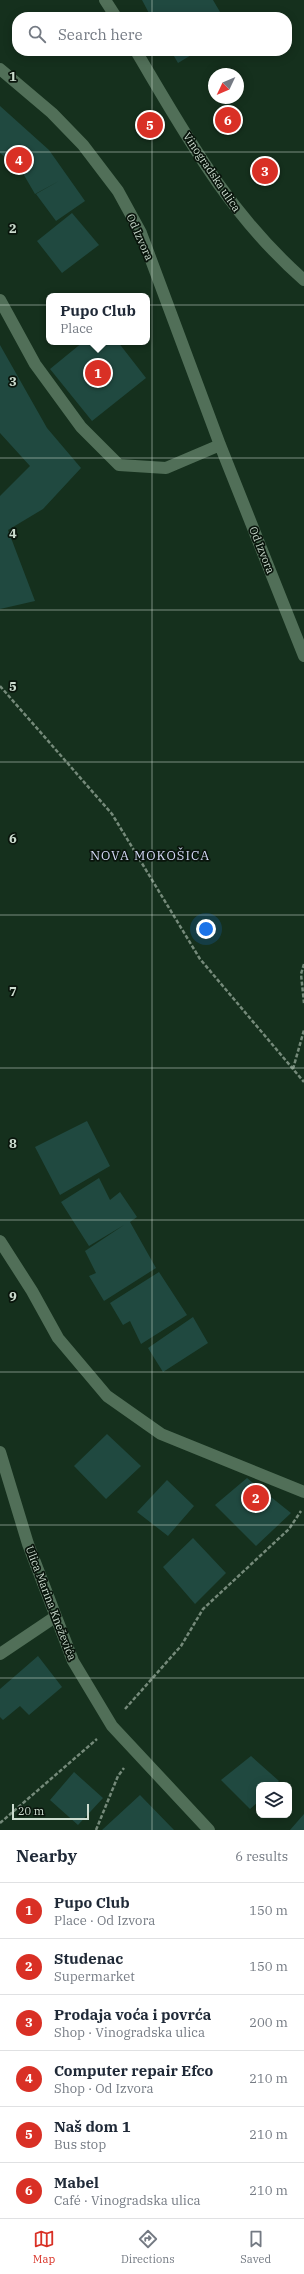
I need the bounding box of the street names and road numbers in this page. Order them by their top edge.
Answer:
street label: Vinogradska ulica [180,130,244,214]
street label: Od Izvora [124,212,156,262]
street label: Od Izvora [246,524,278,576]
street label: Ulica Marina Kneževića [23,1544,79,1662]

